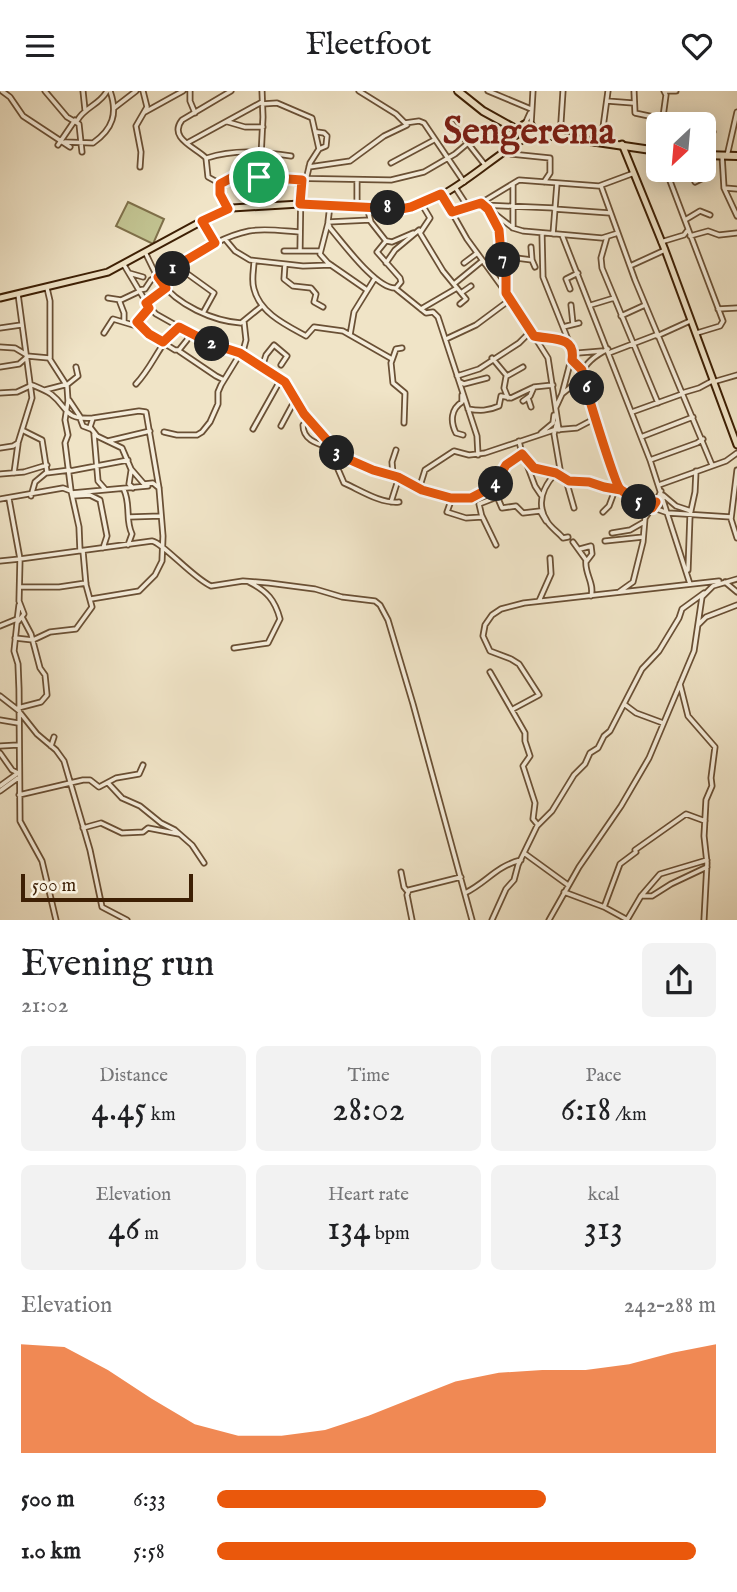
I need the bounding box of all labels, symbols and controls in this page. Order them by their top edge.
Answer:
text: Fleetfoot [305,25,432,66]
icon: menu [21,27,59,65]
icon: heart [678,27,716,65]
district label: Sengerema [443,109,616,157]
north arrow [646,112,716,182]
map controls [646,112,716,182]
pin [229,147,289,207]
icon: arrive [240,158,278,196]
pin: 8 [370,191,406,225]
text: 8 [384,195,391,219]
pin: 7 [486,243,520,277]
text: 7 [498,247,507,271]
pin: 1 [156,251,190,287]
text: 1 [169,256,176,280]
pin: 2 [194,327,230,361]
text: 2 [207,331,216,355]
pin: 6 [570,371,604,405]
text: 6 [582,375,591,399]
pin: 3 [320,435,354,471]
text: 3 [333,440,340,464]
pin: 4 [478,467,514,501]
text: 4 [491,471,500,495]
pin: 5 [622,485,656,519]
text: 5 [635,489,642,513]
scale bar [21,871,192,903]
text: 500 m [32,874,76,898]
text: Evening run [21,941,215,989]
button: share [642,943,716,1017]
text: 21:02 [21,991,69,1020]
text: Distance [99,1064,168,1088]
text: Time [347,1064,390,1088]
text: Pace [586,1064,621,1088]
text: 4.45 [91,1088,147,1133]
text: 28:02 [332,1088,405,1133]
text: 6:18 [560,1088,611,1133]
text: km [147,1103,176,1127]
text: /km [611,1103,647,1127]
text: Elevation [96,1183,171,1207]
text: Heart rate [328,1183,409,1207]
text: kcal [588,1183,619,1207]
text: 46 [108,1207,140,1252]
text: 134 [327,1207,371,1252]
text: 313 [584,1207,623,1252]
text: m [140,1222,159,1246]
text: bpm [371,1222,410,1246]
text: Elevation [21,1291,112,1320]
text: 242–288 m [624,1291,716,1320]
text: 500 m [21,1485,75,1514]
text: 6:33 [133,1485,166,1514]
text: 1.0 km [21,1537,81,1566]
text: 5:58 [133,1537,165,1566]

